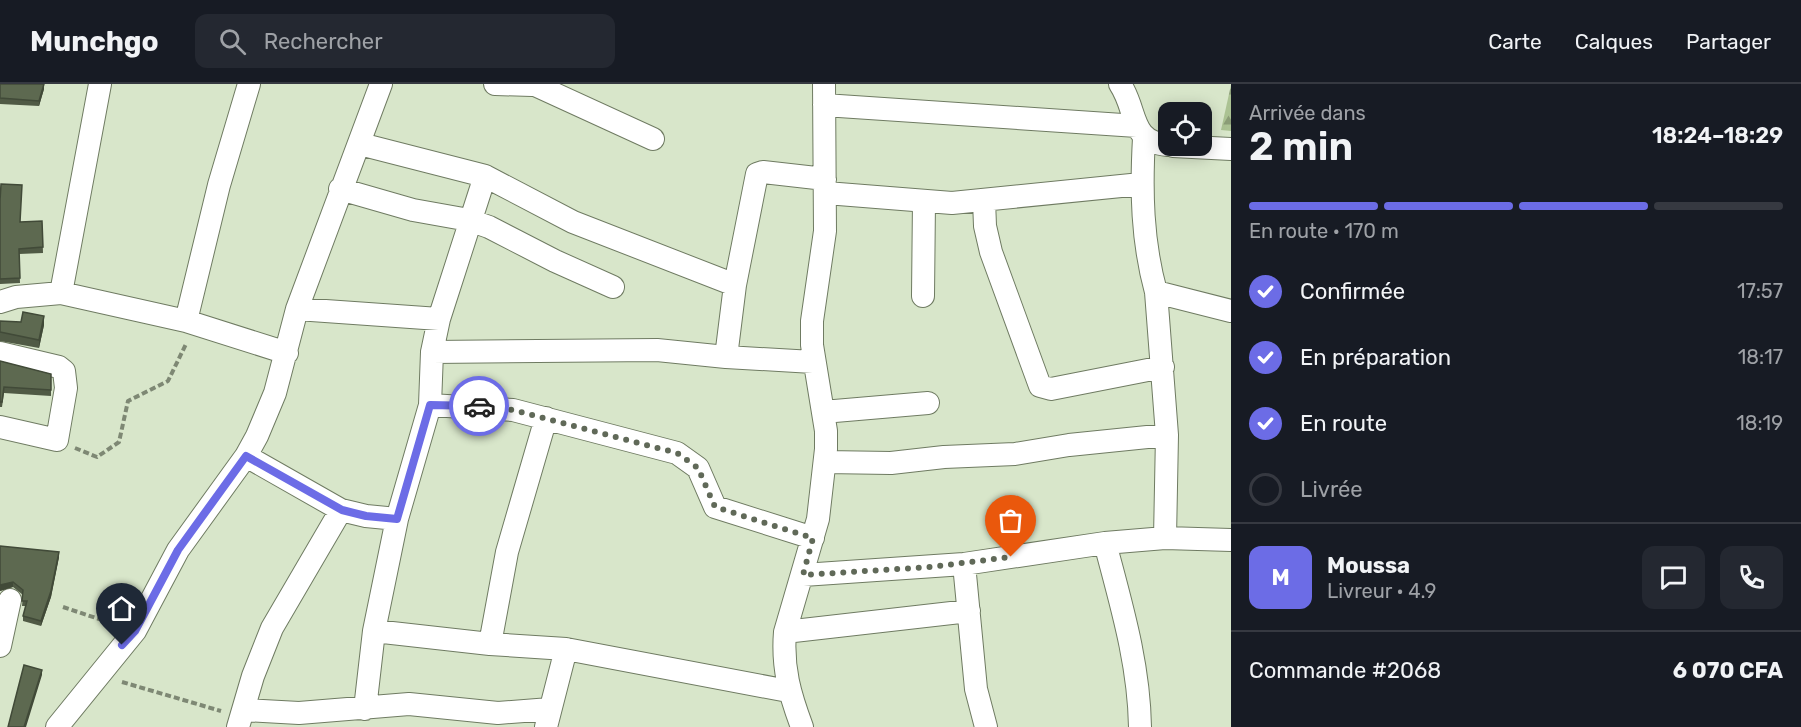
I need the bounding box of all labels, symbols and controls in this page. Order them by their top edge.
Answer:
search box [195,14,615,68]
text: Munchgo [30,25,159,58]
icon: search [216,25,249,58]
text: Rechercher [264,28,383,55]
text: Carte [1488,29,1542,54]
text: Calques [1575,29,1653,54]
text: Partager [1686,29,1771,54]
text: Arrivée dans [1249,101,1366,125]
map controls [1158,102,1212,156]
button: locate [1158,102,1212,156]
text: 18:24–18:29 [1652,122,1783,149]
text: 2 min [1249,124,1353,170]
text: En route · 170 m [1249,219,1399,243]
icon: check [1249,275,1282,308]
text: Confirmée [1300,278,1405,305]
text: 17:57 [1737,279,1783,303]
icon: check [1249,341,1282,374]
text: En préparation [1300,344,1451,371]
text: 18:17 [1738,345,1783,369]
courier [449,376,509,436]
icon: car [463,390,496,423]
icon: check [1249,407,1282,440]
text: En route [1300,410,1387,437]
text: 18:19 [1736,411,1783,435]
text: Livrée [1300,476,1363,503]
pin [985,495,1036,557]
icon: bag [994,504,1027,537]
button: chat [1642,546,1705,609]
button: phone [1720,546,1783,609]
text: Moussa [1327,552,1410,579]
text: M [1271,564,1290,591]
text: Livreur · 4.9 [1327,579,1436,603]
pin [96,583,147,645]
icon: home [105,592,138,625]
text: Commande #2068 [1249,657,1441,684]
text: 6 070 CFA [1673,657,1783,684]

